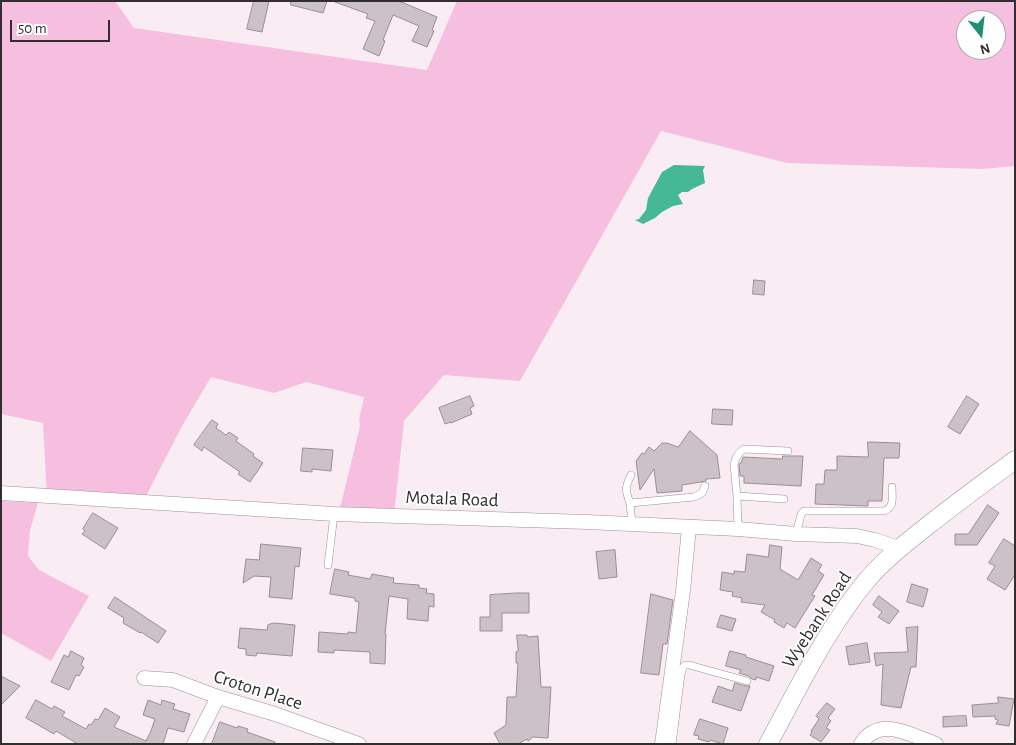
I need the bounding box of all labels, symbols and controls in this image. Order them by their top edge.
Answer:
scale bar [12,10,112,42]
north arrow [956,10,1006,60]
text: 50 m [18,21,47,36]
text: N [978,40,991,57]
street label: Motala Road [405,486,499,512]
street label: Wyebank Road [777,567,857,673]
street label: Croton Place [211,665,305,715]

